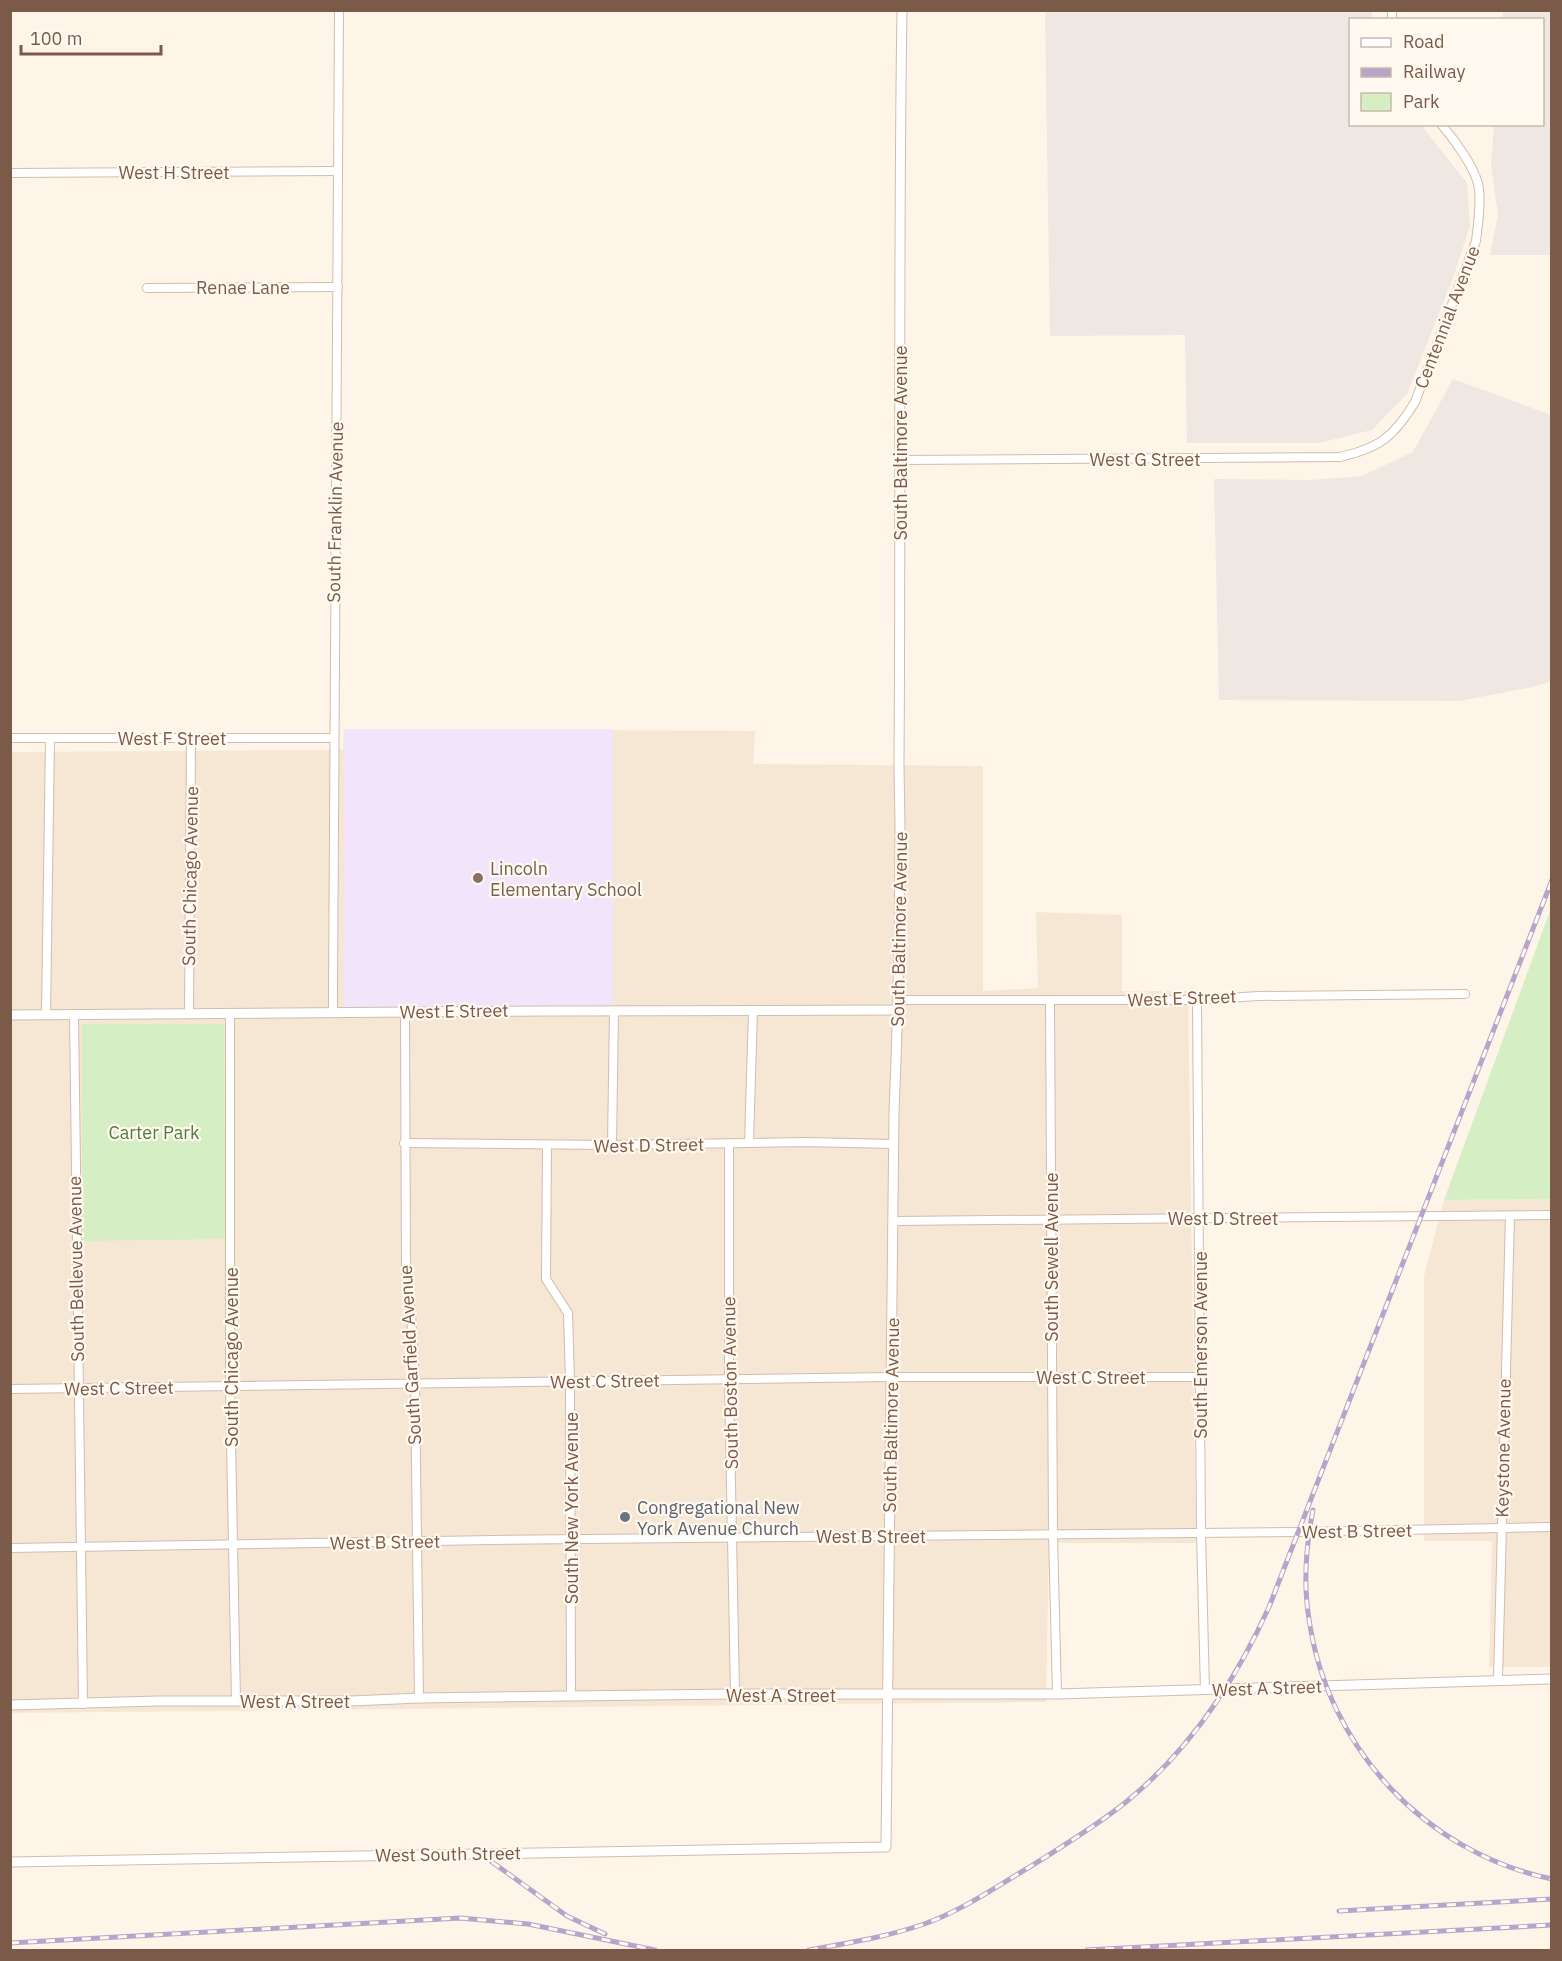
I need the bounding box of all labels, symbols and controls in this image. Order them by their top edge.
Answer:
scale bar [21,18,160,56]
legend [1349,18,1544,126]
text: 100 m [30,27,82,50]
text: Road [1403,30,1444,53]
text: Railway [1403,60,1465,83]
text: Park [1403,90,1440,113]
street label: West H Street [118,161,230,184]
street label: Centennial Avenue [1409,242,1485,392]
street label: Renae Lane [196,276,290,299]
street label: South Baltimore Avenue [889,345,912,541]
street label: South Franklin Avenue [322,421,348,603]
street label: West G Street [1090,448,1201,471]
street label: West F Street [118,727,226,750]
street label: South Chicago Avenue [177,786,203,966]
street label: South Baltimore Avenue [886,831,912,1027]
place label: Lincoln Elementary School [490,857,642,901]
marker: Lincoln Elementary School [471,871,485,885]
street label: West E Street [1127,985,1237,1011]
street label: West E Street [399,999,509,1023]
park label: Carter Park [109,1121,200,1144]
street label: West D Street [594,1133,704,1157]
street label: South Sewell Avenue [1040,1172,1063,1342]
street label: South Bellevue Avenue [63,1176,89,1362]
street label: West D Street [1168,1207,1278,1230]
street label: South Emerson Avenue [1189,1251,1212,1439]
street label: South Garfield Avenue [394,1264,426,1446]
street label: South Chicago Avenue [220,1267,243,1447]
street label: South Boston Avenue [717,1296,743,1470]
street label: South Baltimore Avenue [878,1317,904,1513]
street label: West C Street [1036,1366,1146,1389]
street label: West C Street [550,1369,660,1393]
street label: West C Street [64,1376,174,1400]
street label: Keystone Avenue [1490,1378,1516,1518]
street label: South New York Avenue [560,1412,583,1604]
place label: Congregational New York Avenue Church [637,1496,800,1540]
marker: Congregational New York Avenue Church [618,1510,632,1524]
street label: West B Street [1302,1519,1412,1543]
street label: West B Street [816,1525,926,1548]
street label: West B Street [330,1530,440,1554]
street label: West A Street [1212,1675,1322,1701]
street label: West A Street [726,1684,836,1707]
street label: West A Street [240,1690,350,1713]
street label: West South Street [375,1841,521,1867]

